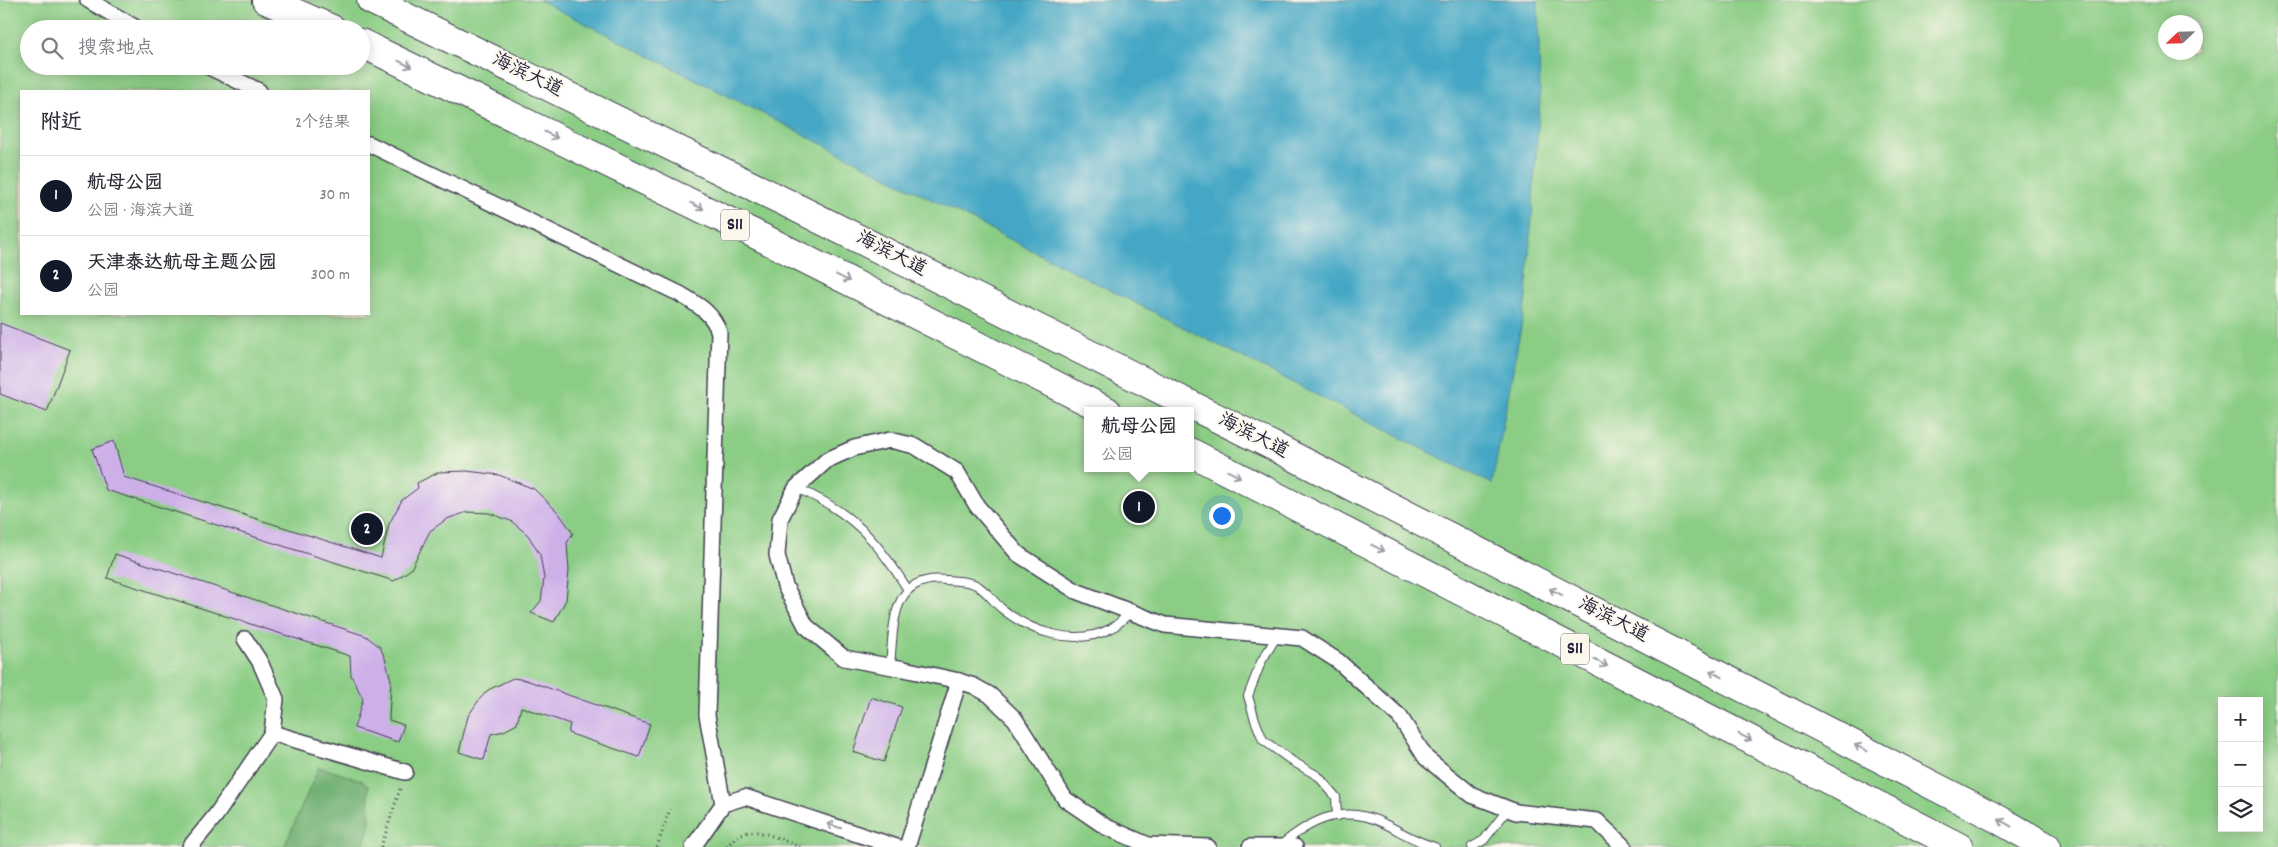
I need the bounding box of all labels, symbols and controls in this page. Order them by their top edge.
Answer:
north arrow [2158,15,2203,60]
search box [20,20,370,75]
icon: search [38,34,66,62]
text: 搜索地点 [78,36,154,63]
street label: 海滨大道 [487,47,567,105]
one-way arrow [397,60,412,69]
text: 附近 [40,109,82,139]
text: 2个结果 [295,112,350,135]
one-way arrow [543,131,558,140]
text: 航母公园 [87,171,163,198]
text: 1 [54,184,58,207]
text: 30 m [320,184,350,207]
text: 公园 · 海滨大道 [87,200,194,223]
one-way arrow [689,202,704,212]
road number: S11 [721,210,749,240]
street label: 海滨大道 [851,226,931,284]
text: 天津泰达航母主题公园 [87,251,277,278]
text: 2 [53,264,60,287]
text: 300 m [311,264,350,287]
one-way arrow [835,274,850,283]
text: 公园 [87,280,119,303]
popup [1084,407,1194,472]
street label: 海滨大道 [1213,408,1293,466]
text: 航母公园 [1101,415,1177,442]
text: 公园 [1101,444,1133,467]
one-way arrow [1226,470,1241,479]
pin: 1 [1123,488,1155,526]
your location [1209,503,1235,529]
pin: 2 [351,510,383,548]
one-way arrow [1371,543,1386,553]
one-way arrow [1549,587,1564,596]
street label: 海滨大道 [1573,592,1653,650]
road number: S11 [1561,634,1589,664]
one-way arrow [1593,659,1608,668]
one-way arrow [1709,669,1724,678]
map controls [2218,697,2263,832]
button: + [2218,697,2263,742]
one-way arrow [1738,732,1753,742]
button: − [2218,742,2263,787]
one-way arrow [1853,743,1868,753]
button: layers [2218,787,2263,832]
one-way arrow [1998,818,2013,827]
one-way arrow [826,821,842,831]

